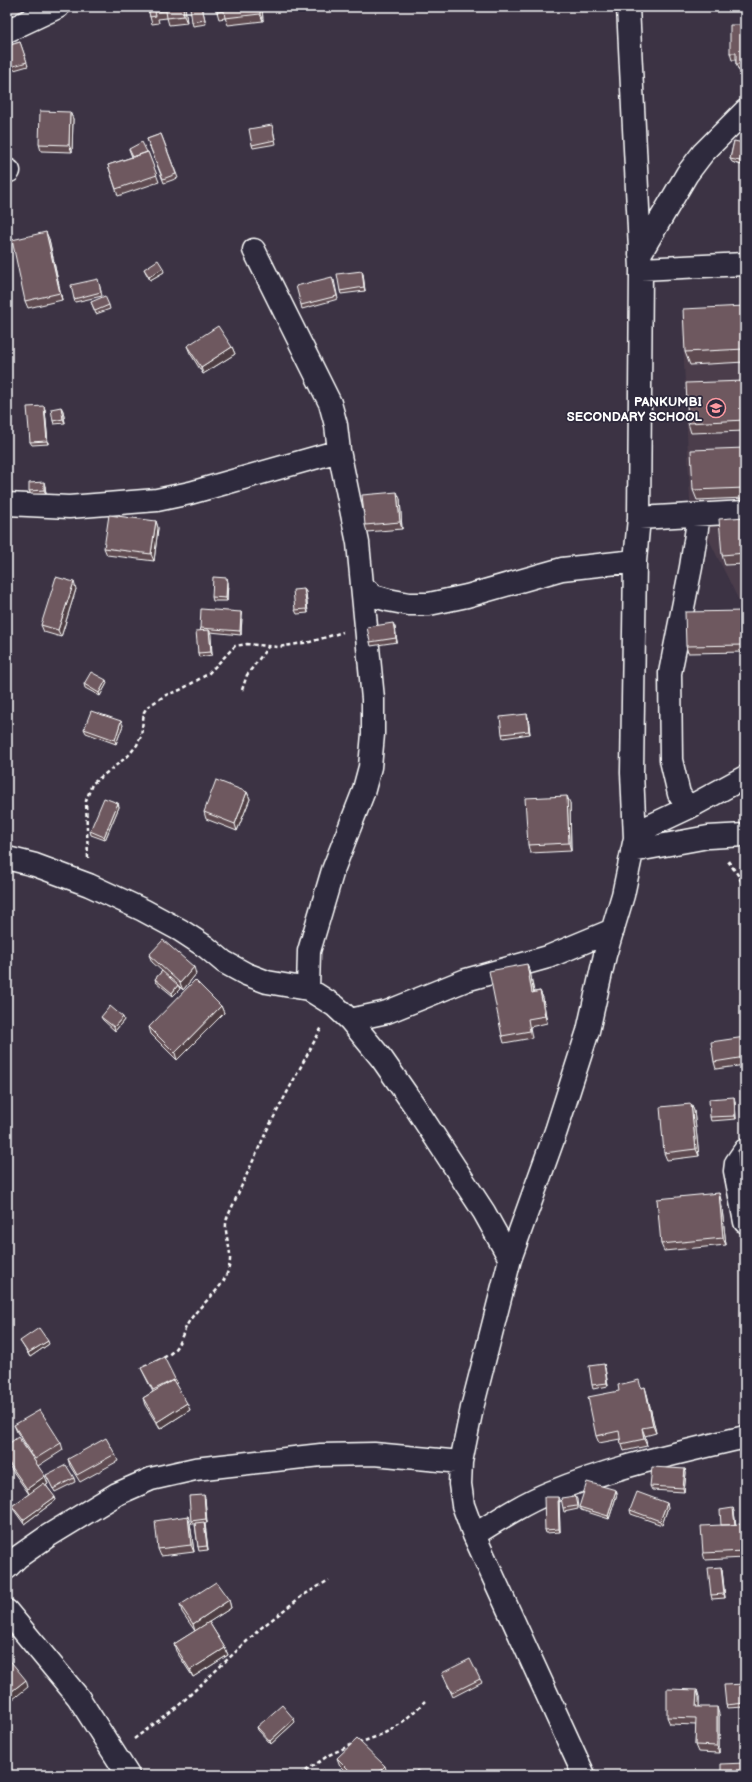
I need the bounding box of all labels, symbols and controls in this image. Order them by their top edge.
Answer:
place label: PANKUMBI SECONDARY SCHOOL [567,394,703,425]
school or university icon: PANKUMBI SECONDARY SCHOOL [705,397,727,419]

